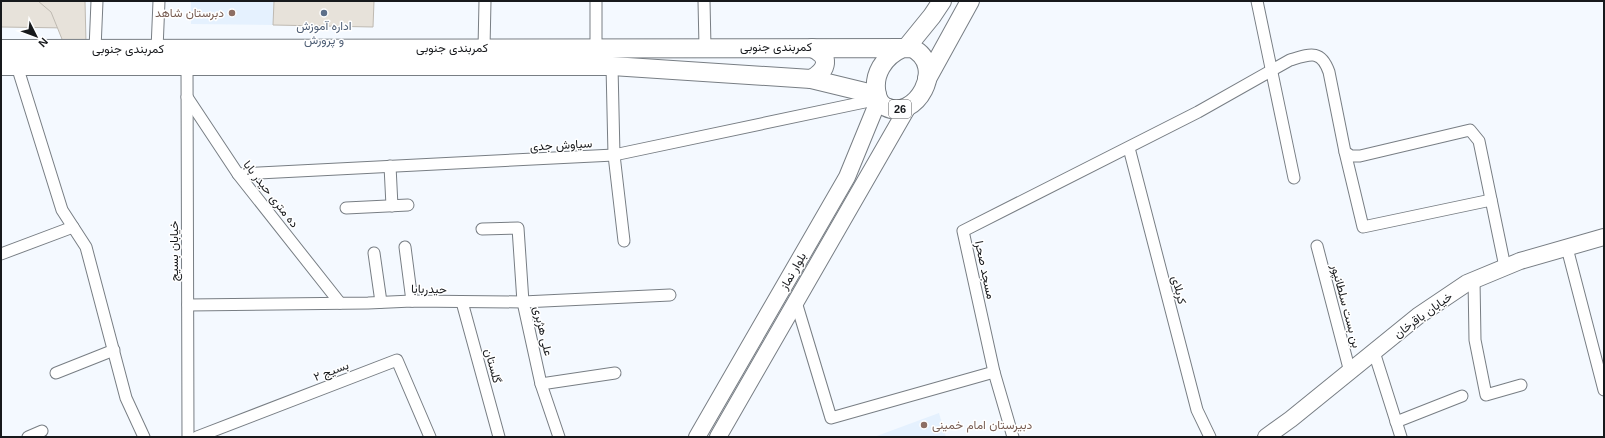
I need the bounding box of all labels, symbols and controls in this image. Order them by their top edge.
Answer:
place label: دبرستان شاهد [155,6,224,21]
marker: دبرستان شاهد [227,8,237,18]
marker: اداره آموزش و پرورش [319,8,329,18]
north arrow [16,16,56,56]
place label: اداره آموزش و پرورش [296,19,352,48]
text: N [36,36,51,50]
street label: کمربندی جنوبی [740,40,812,55]
street label: کمربندی جنوبی [416,41,488,56]
street label: کمربندی جنوبی [92,42,164,57]
road number: 26 [889,100,911,118]
street label: سیاوش جدی [529,136,593,155]
street label: ده متری حیدر بابا [240,158,302,231]
street label: خیابان بسیج [167,221,183,281]
street label: مسجد صحرا [971,240,998,301]
street label: بلوار نماز [776,250,810,293]
street label: بن بست سلطانپور [1327,262,1364,350]
street label: کربلای [1168,274,1189,306]
street label: حیدربابا [411,282,447,297]
street label: خیابان باقرخان [1391,289,1456,342]
street label: علی هژبری [530,305,556,357]
street label: گلستان [482,347,504,385]
street label: بسیج ۲ [311,358,351,386]
place label: دبیرستان امام خمینی [932,418,1033,433]
marker: دبیرستان امام خمینی [919,420,929,430]

